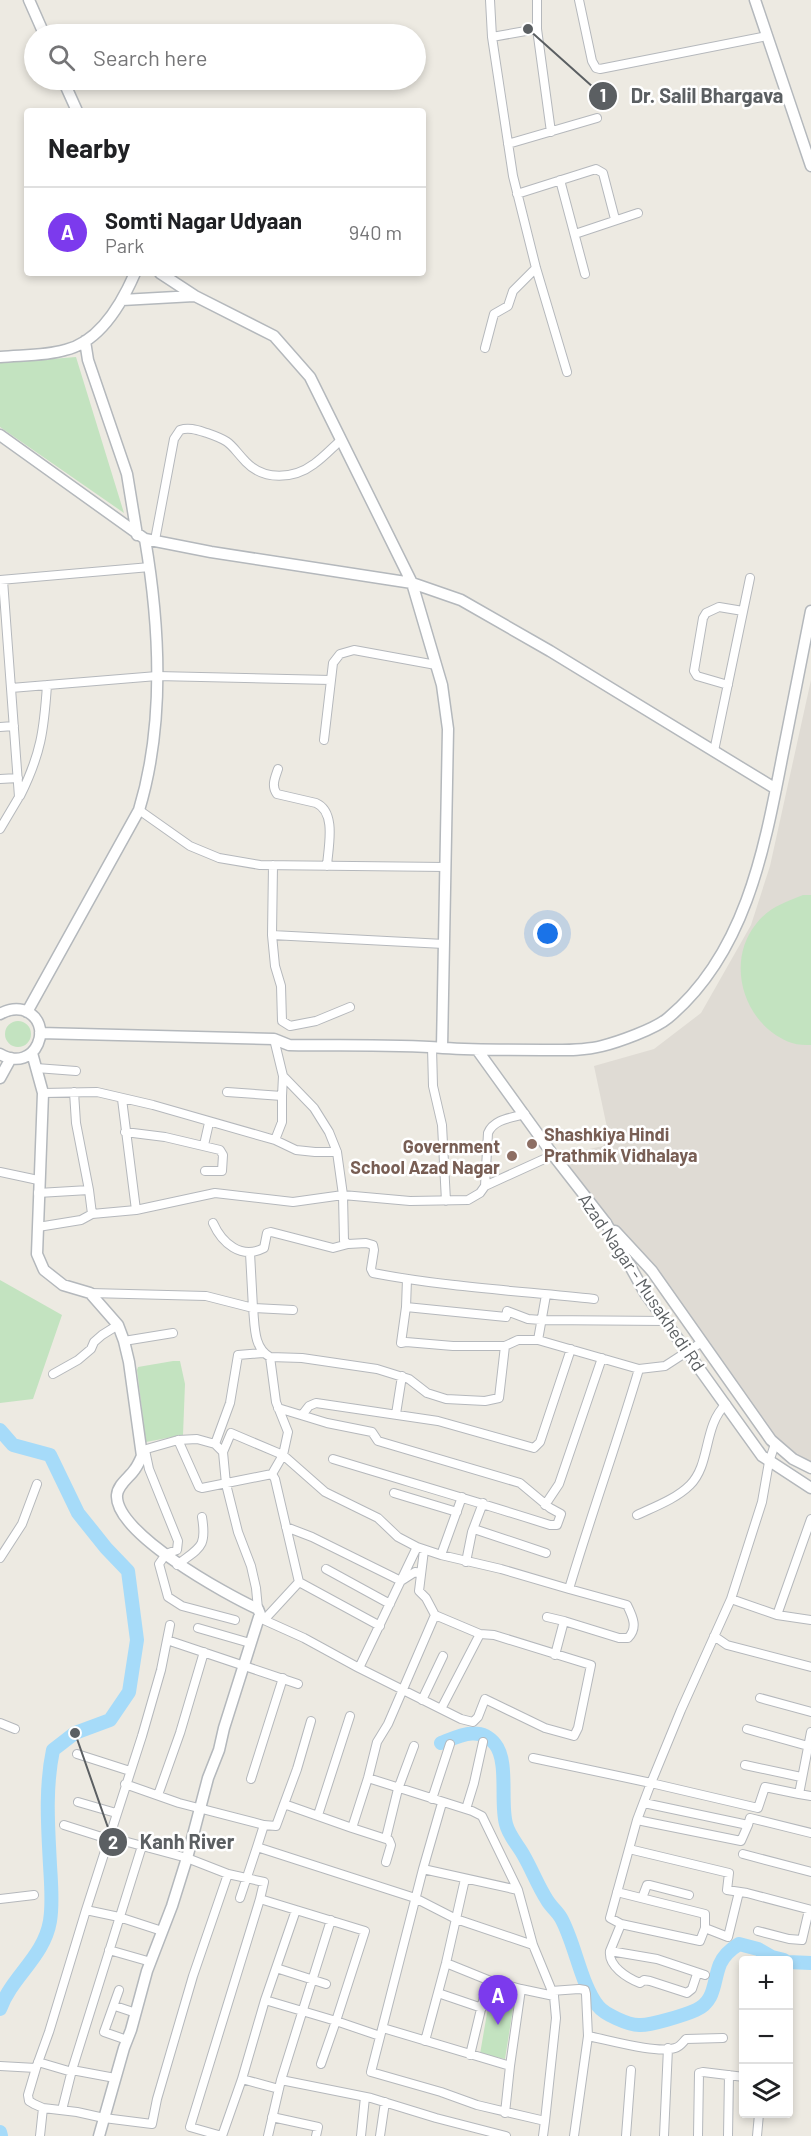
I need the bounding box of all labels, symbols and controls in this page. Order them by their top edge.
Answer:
search box [24,24,426,90]
icon: search [45,41,78,74]
text: Search here [93,44,207,70]
callout: Dr. Salil Bhargava [588,77,795,115]
text: Dr. Salil Bhargava [631,83,783,107]
text: 1 [600,84,606,106]
text: Nearby [48,132,130,163]
text: Somti Nagar Udyaan [105,207,302,233]
text: A [61,220,74,244]
text: 940 m [349,220,402,244]
text: Park [105,233,144,257]
your location [533,919,562,948]
place label: Shashkiya Hindi Prathmik Vidhalaya [544,1123,697,1166]
place label: Government School Azad Nagar [350,1135,500,1178]
marker: Shashkiya Hindi Prathmik Vidhalaya [525,1137,539,1151]
marker: Government School Azad Nagar [505,1149,519,1163]
street label: Azad Nagar - Musakhedi Rd [574,1189,710,1375]
callout: Kanh River [98,1823,246,1861]
text: Kanh River [140,1829,235,1853]
text: 2 [108,1831,118,1853]
map controls [739,1956,793,2118]
button: + [739,1956,793,2010]
pin: A [478,1976,518,2025]
button: − [739,2010,793,2064]
button: layers [739,2064,793,2118]

